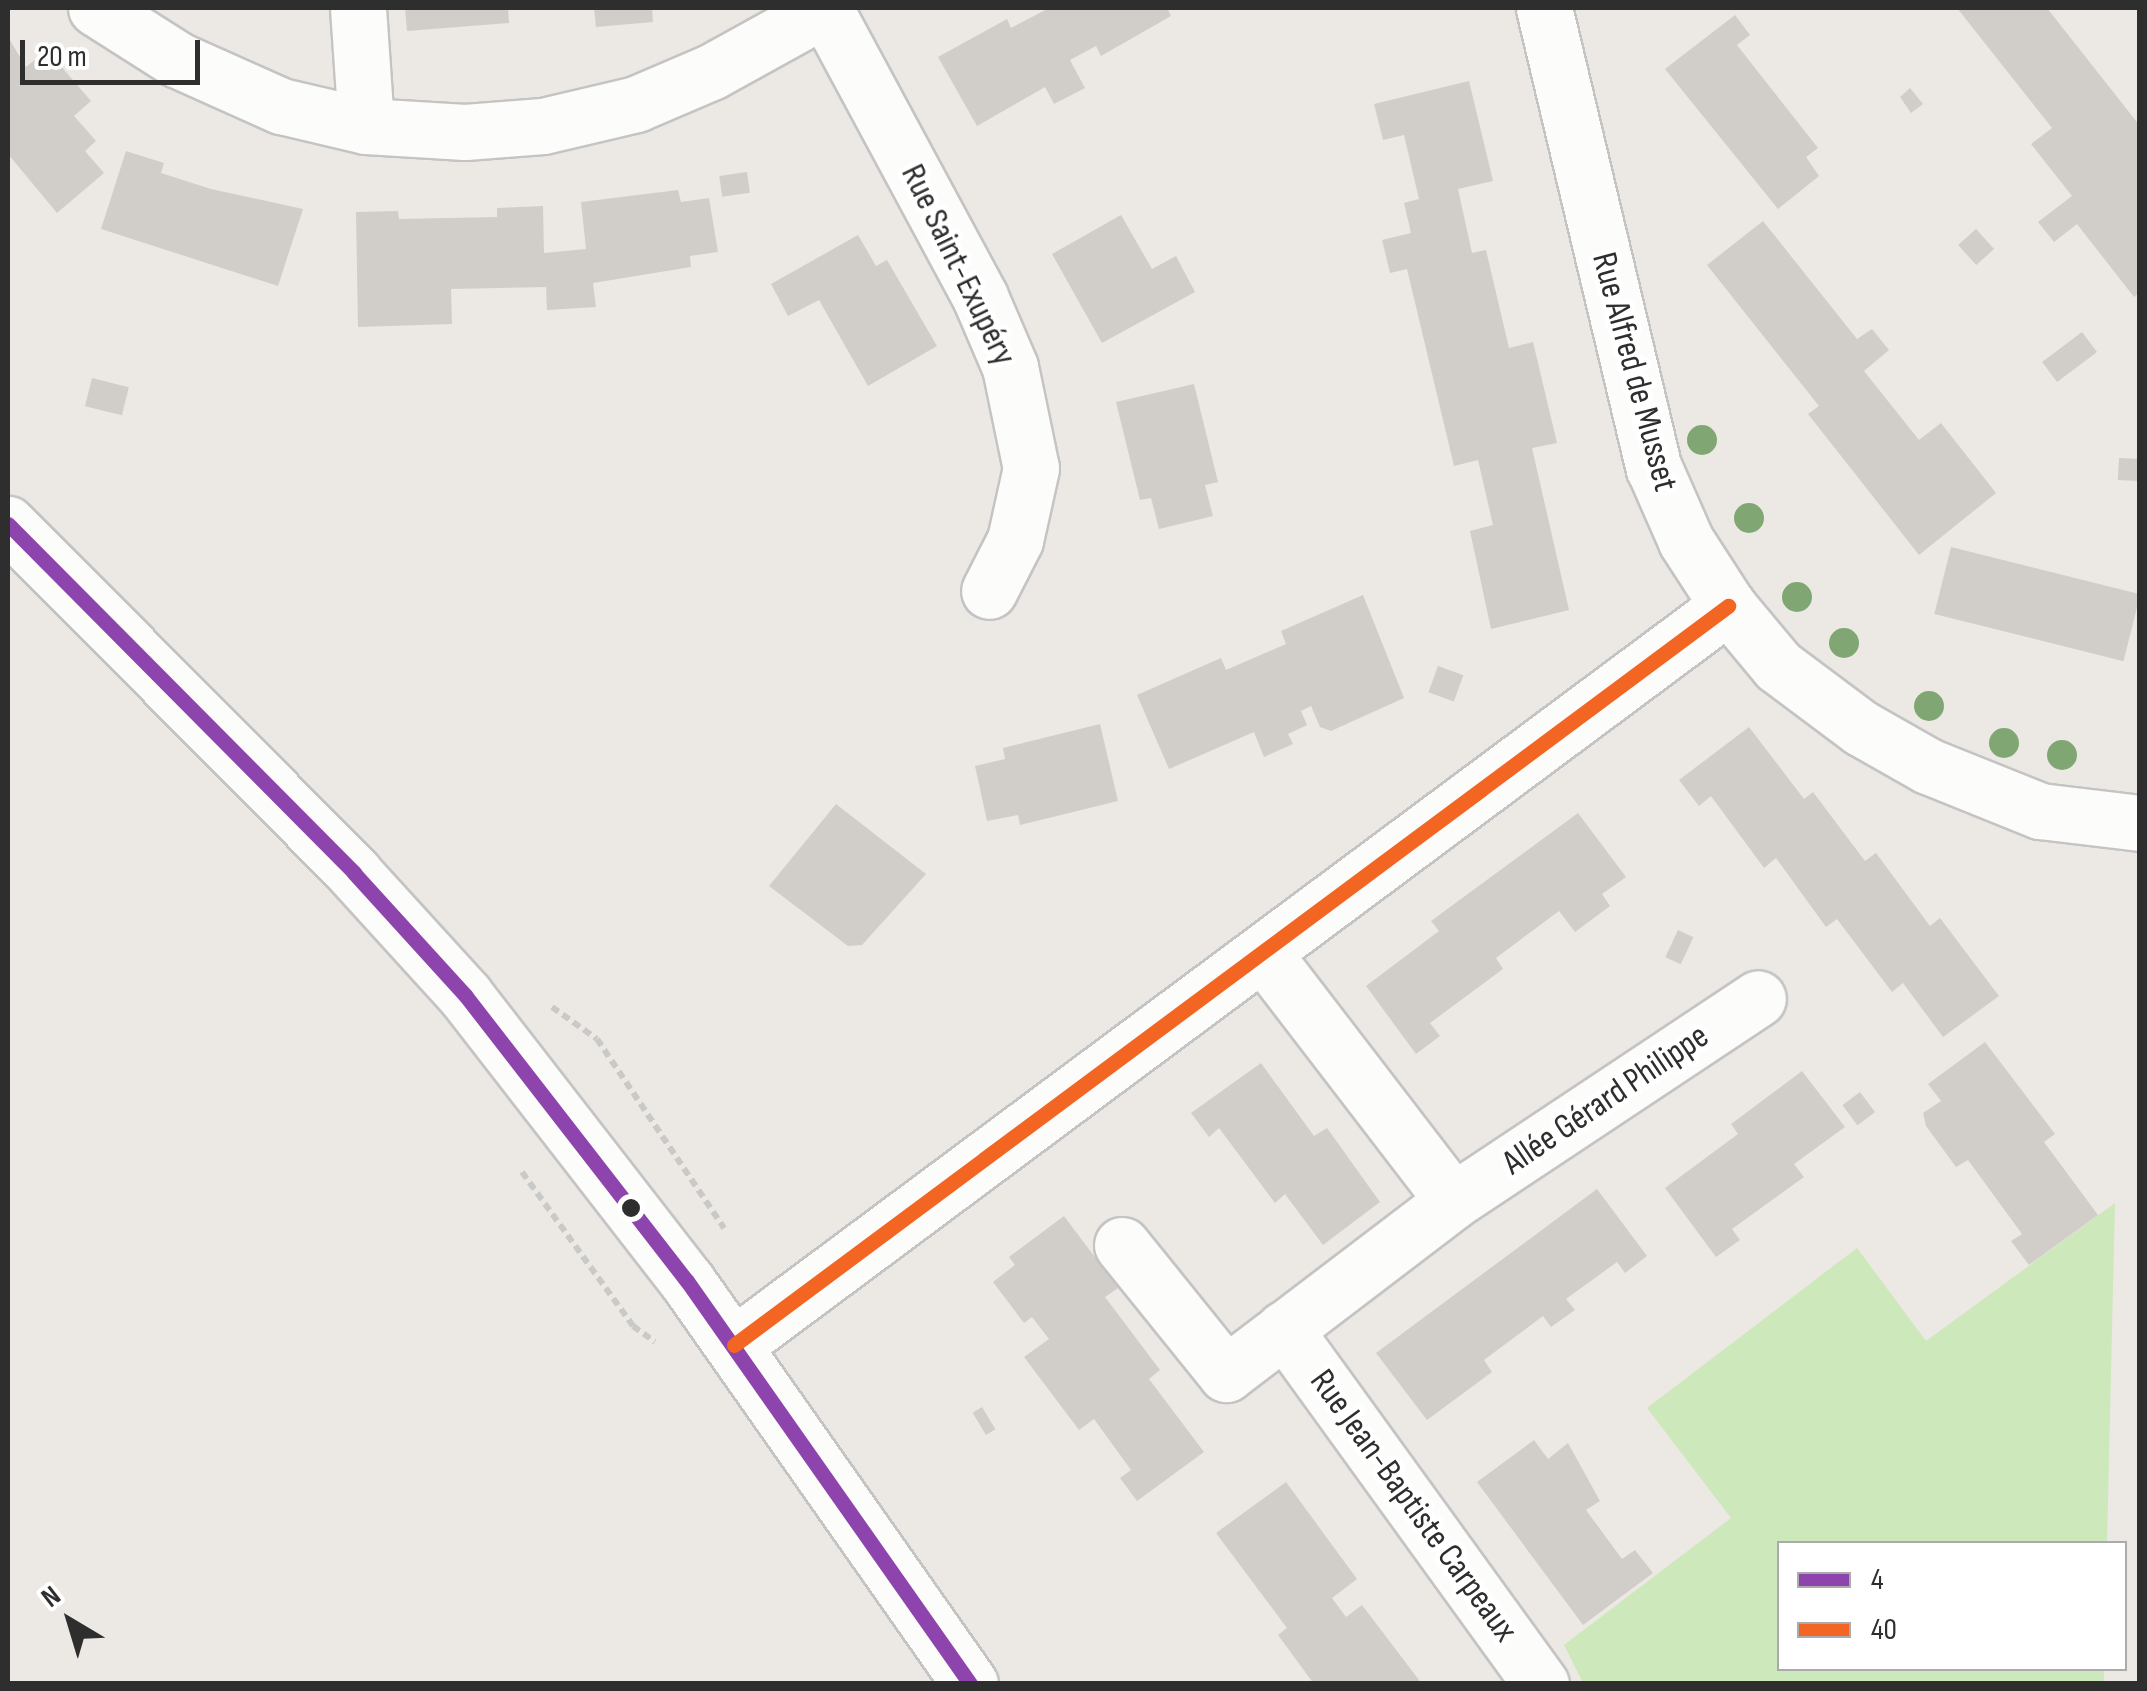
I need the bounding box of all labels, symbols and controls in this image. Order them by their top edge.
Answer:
scale bar [25,20,205,82]
text: 20 m [37,39,87,75]
street label: Rue Saint-Exupéry [891,158,1025,372]
street label: Rue Alfred de Musset [1582,248,1686,496]
street label: Allée Gérard Philippe [1495,1016,1717,1184]
unlabelled marker [621,1198,641,1218]
street label: Rue Jean-Baptiste Carpeaux [1300,1362,1526,1650]
legend [1777,1541,2127,1671]
text: 4 [1871,1562,1884,1598]
north arrow [20,1571,120,1671]
text: N [35,1579,67,1615]
text: 40 [1871,1612,1897,1648]

